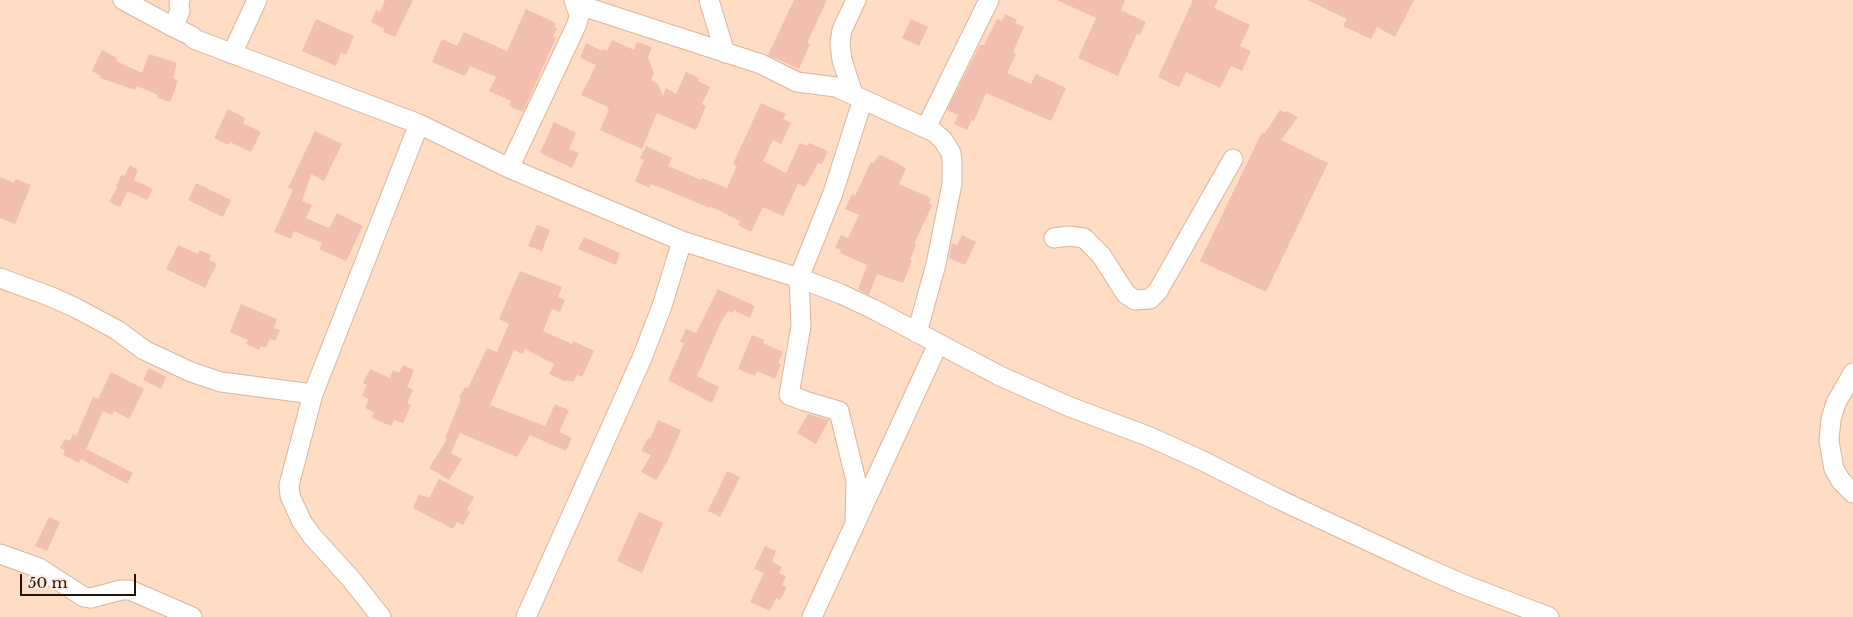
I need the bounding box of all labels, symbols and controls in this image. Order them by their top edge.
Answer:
scale bar [22,564,139,596]
text: 50 m [28,573,68,592]

